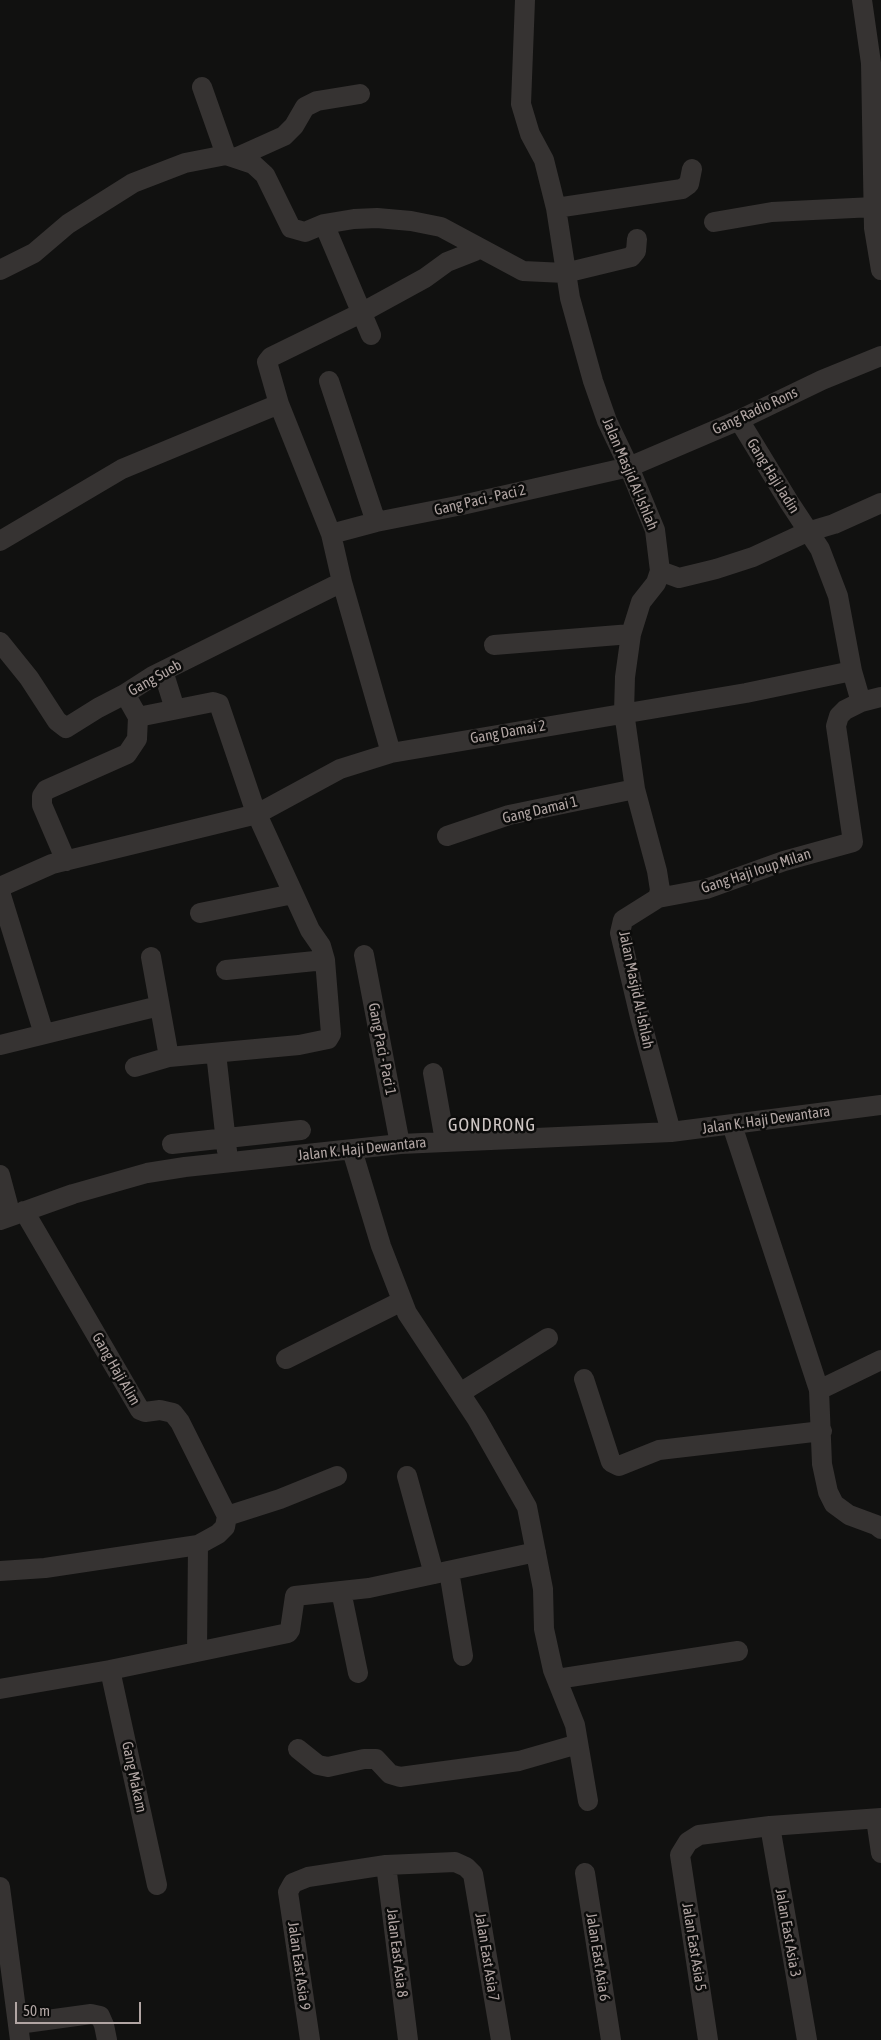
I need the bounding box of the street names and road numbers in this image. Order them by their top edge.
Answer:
street label: Gang Radio Rons [710,383,800,439]
street label: Jalan Masjid Al-Ishlah [598,415,662,533]
street label: Gang Haji Jadin [743,435,803,517]
street label: Gang Paci - Paci 2 [432,481,528,519]
street label: Gang Sueb [125,656,185,700]
street label: Gang Damai 2 [469,717,547,747]
street label: Gang Damai 1 [501,793,579,827]
street label: Gang Haji Ioup Milan [699,845,813,897]
street label: Jalan Masjid Al-Ishlah [615,929,657,1051]
street label: Gang Paci - Paci 1 [364,1001,400,1097]
street label: Jalan K. Haji Dewantara [701,1102,831,1138]
street label: Jalan K. Haji Dewantara [297,1133,427,1165]
street label: Gang Haji Alim [88,1329,144,1409]
street label: Gang Makam [118,1740,150,1814]
street label: Jalan East Asia 3 [771,1887,805,1979]
street label: Jalan East Asia 5 [678,1902,710,1992]
street label: Jalan East Asia 8 [383,1908,411,1998]
street label: Jalan East Asia 7 [471,1912,503,2002]
street label: Jalan East Asia 6 [582,1912,614,2002]
street label: Jalan East Asia 9 [284,1921,314,2011]

